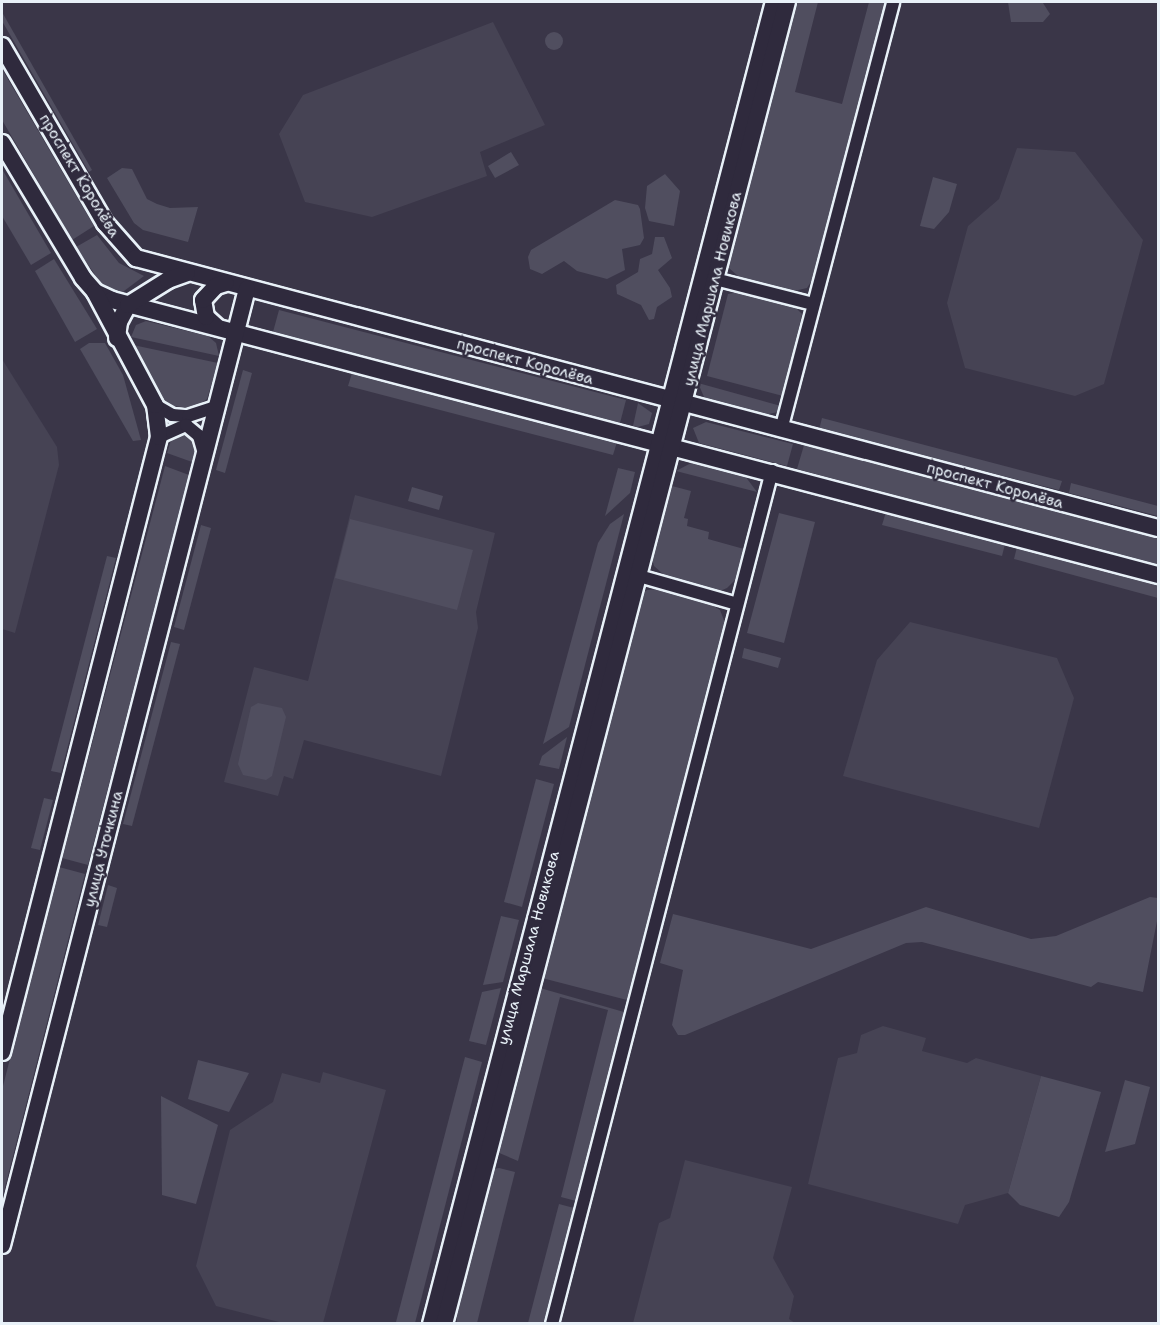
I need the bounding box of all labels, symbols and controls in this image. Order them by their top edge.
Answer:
street label: проспект Королёва [35,111,123,241]
street label: улица Маршала Новикова [680,190,746,388]
street label: проспект Королёва [455,335,595,389]
street label: проспект Королёва [925,459,1065,513]
street label: улица Уточкина [81,789,127,909]
street label: улица Маршала Новикова [494,849,564,1047]

